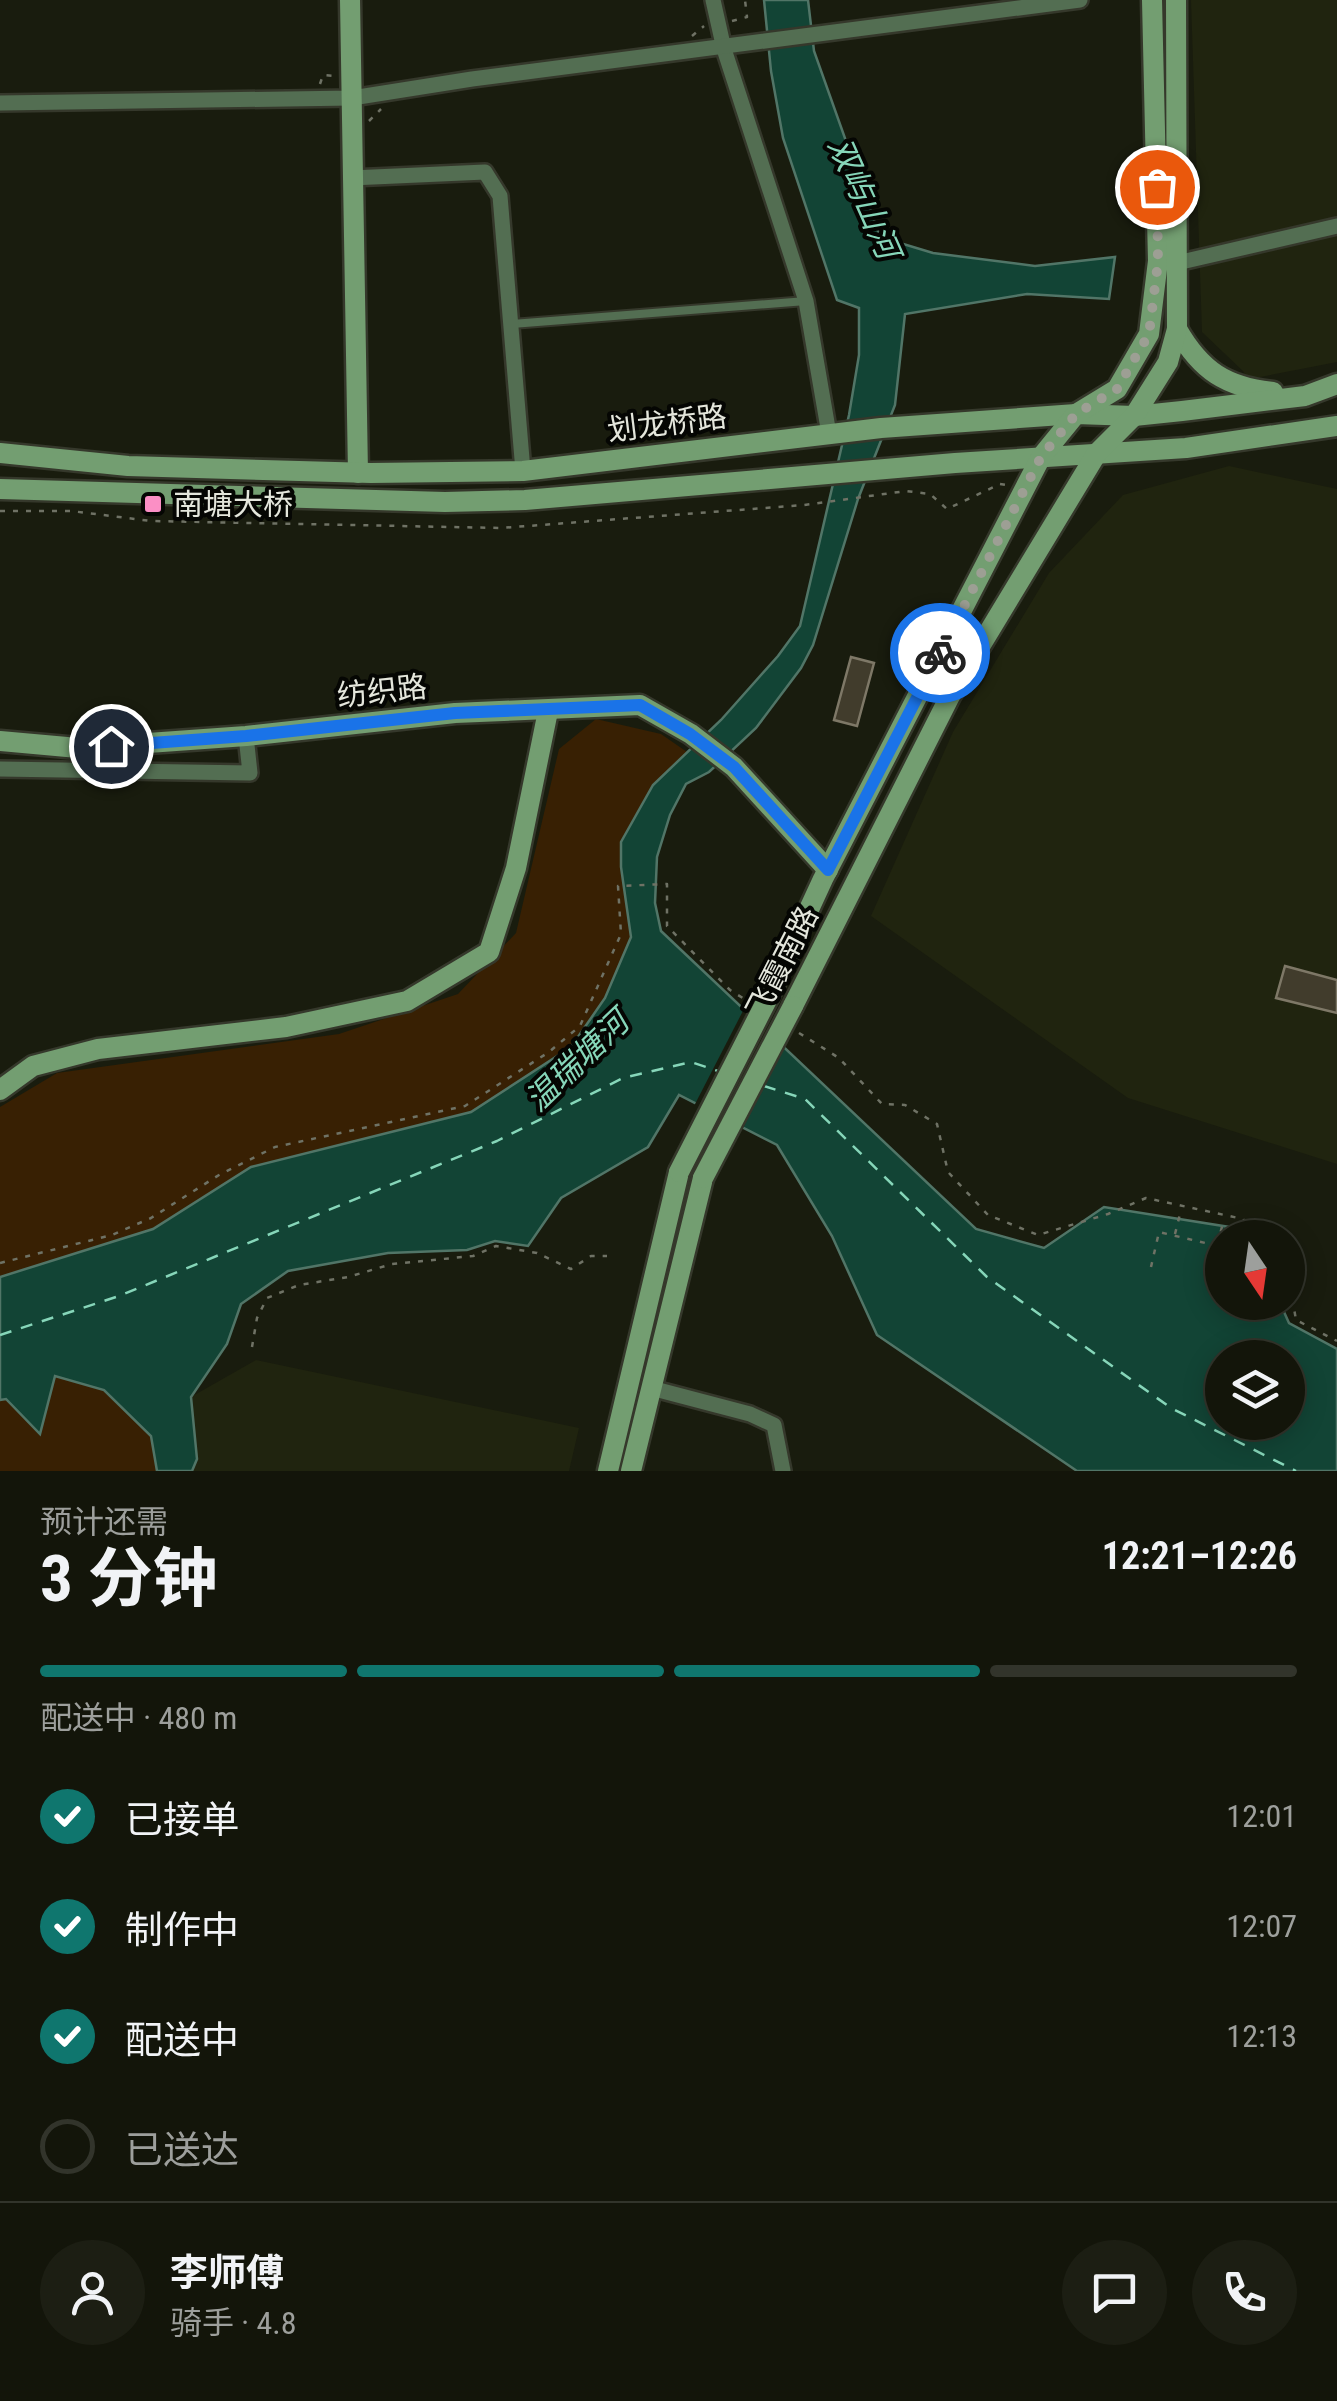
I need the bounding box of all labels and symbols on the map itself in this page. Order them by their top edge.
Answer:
water label: 双屿山河 [821,132,910,270]
pin [1115,145,1200,230]
street label: 划龙桥路 [605,398,729,448]
place label: 南塘大桥 [173,487,293,522]
marker: 南塘大桥 [142,493,164,515]
courier [890,603,990,703]
street label: 纺织路 [335,669,429,713]
pin [69,704,154,789]
street label: 飞霞南路 [739,901,825,1023]
water label: 温瑞塘河 [518,999,641,1119]
north arrow [1205,1220,1305,1320]

